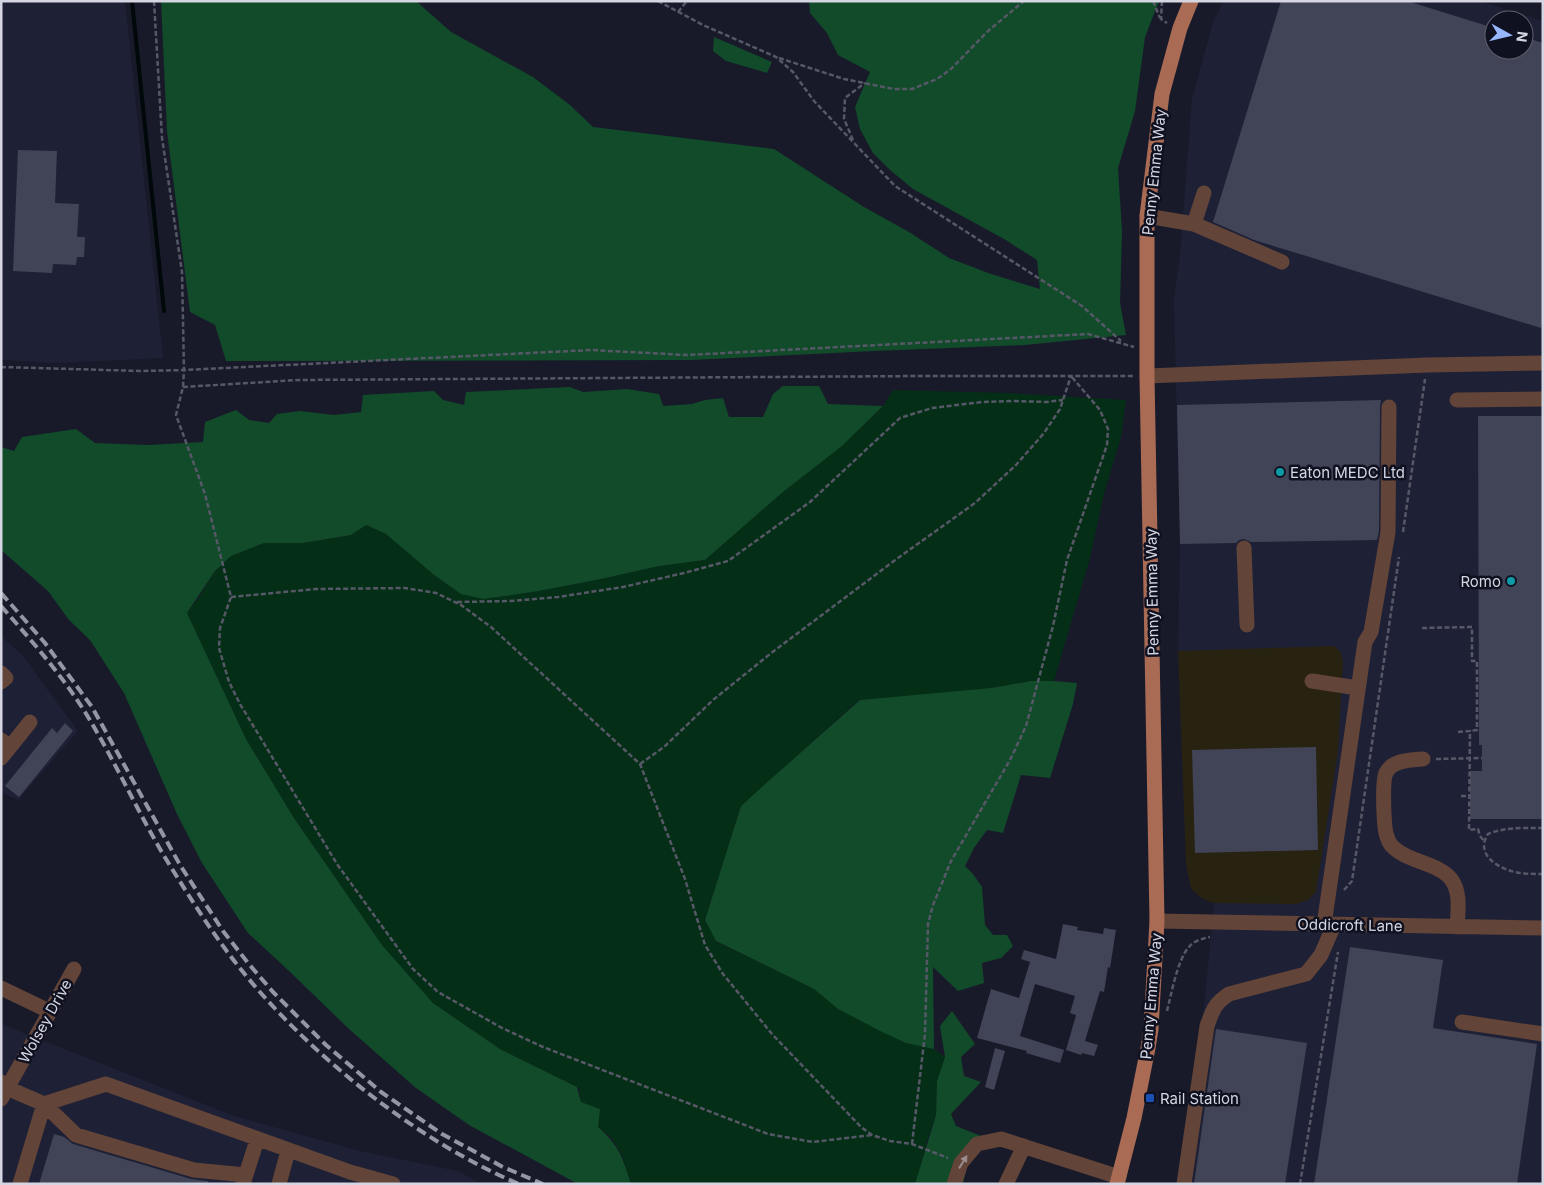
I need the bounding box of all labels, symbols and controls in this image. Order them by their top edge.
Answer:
north arrow [1484,10,1534,60]
text: N [1513,30,1532,43]
street label: Penny Emma Way [1138,107,1170,236]
place label: Eaton MEDC Ltd [1290,463,1405,482]
marker: Eaton MEDC Ltd [1274,466,1286,478]
street label: Penny Emma Way [1141,528,1163,656]
place label: Romo [1460,572,1501,591]
marker: Romo [1505,575,1517,587]
street label: Oddicroft Lane [1297,915,1403,935]
street label: Penny Emma Way [1136,931,1166,1060]
street label: Wolsey Drive [14,976,76,1066]
place label: Rail Station [1160,1089,1239,1108]
marker: Rail Station [1144,1092,1156,1104]
one-way arrow [959,1156,968,1169]

